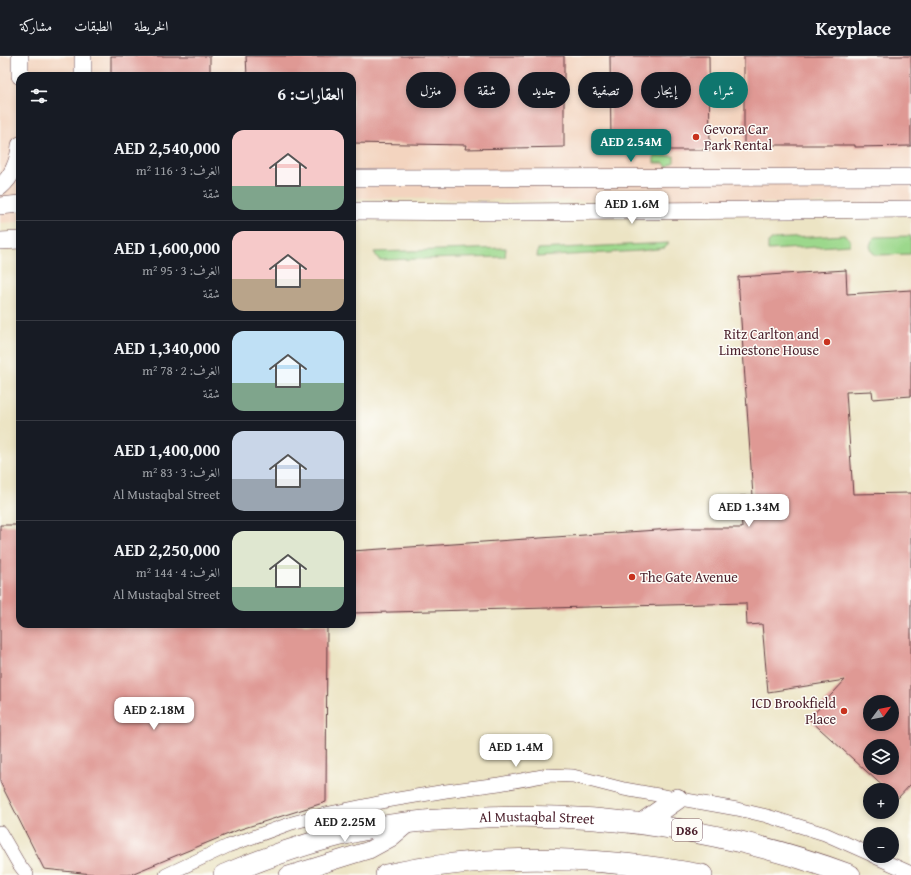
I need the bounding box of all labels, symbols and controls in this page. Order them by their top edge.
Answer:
text: Keyplace [815,14,891,42]
text: مشاركة [20,16,52,36]
text: الطبقات [74,16,112,36]
text: الخريطة [134,16,168,36]
chip: منزل [406,72,456,108]
chip: شقة [464,72,510,108]
chip: جديد [518,72,570,108]
chip: تصفية [578,72,633,108]
chip: إيجار [641,72,691,108]
chip: شراء [699,72,748,108]
text: العقارات: 6 [277,81,344,106]
icon: filters [28,85,50,107]
place label: Gevora Car Park Rental [704,119,772,155]
pin: AED 2.54M [585,129,677,163]
text: AED 2.54M [600,132,662,151]
marker: Gevora Car Park Rental [691,132,701,142]
text: AED 2,540,000 [114,135,220,160]
icon: home [264,146,312,194]
text: الغرف: 3 · 116 m² [136,161,220,180]
text: شقة [203,184,220,203]
pin: AED 1.6M [591,191,673,225]
text: AED 1.6M [605,194,659,213]
text: AED 1,600,000 [114,235,220,260]
icon: home [264,247,312,295]
text: الغرف: 3 · 95 m² [142,261,220,280]
text: شقة [203,284,220,303]
place label: Ritz Carlton and Limestone House [719,324,820,360]
text: AED 1,340,000 [114,335,220,360]
marker: Ritz Carlton and Limestone House [822,337,832,347]
icon: home [264,347,312,395]
text: الغرف: 2 · 78 m² [142,361,220,380]
text: شقة [203,384,220,403]
text: AED 1,400,000 [114,437,220,462]
icon: home [264,447,312,495]
text: الغرف: 3 · 83 m² [142,463,220,482]
text: Al Mustaqbal Street [113,485,220,504]
pin: AED 1.34M [703,494,795,528]
text: AED 1.34M [718,497,780,516]
text: AED 2,250,000 [114,537,220,562]
icon: home [264,547,312,595]
text: الغرف: 4 · 144 m² [136,563,220,582]
place label: The Gate Avenue [640,567,738,587]
marker: The Gate Avenue [627,572,637,582]
text: Al Mustaqbal Street [113,585,220,604]
place label: ICD Brookfield Place [751,693,837,729]
north arrow [863,695,899,731]
map controls [863,695,899,863]
pin: AED 2.18M [108,697,200,731]
text: AED 2.18M [123,700,185,719]
marker: ICD Brookfield Place [839,706,849,716]
pin: AED 1.4M [475,734,557,768]
text: AED 1.4M [489,737,543,756]
button: layers [863,739,899,775]
button: + [863,783,899,819]
street label: Al Mustaqbal Street [479,806,595,829]
pin: AED 2.25M [299,809,391,843]
text: AED 2.25M [314,812,376,831]
road number: D86 [672,819,702,841]
button: − [863,827,899,863]

